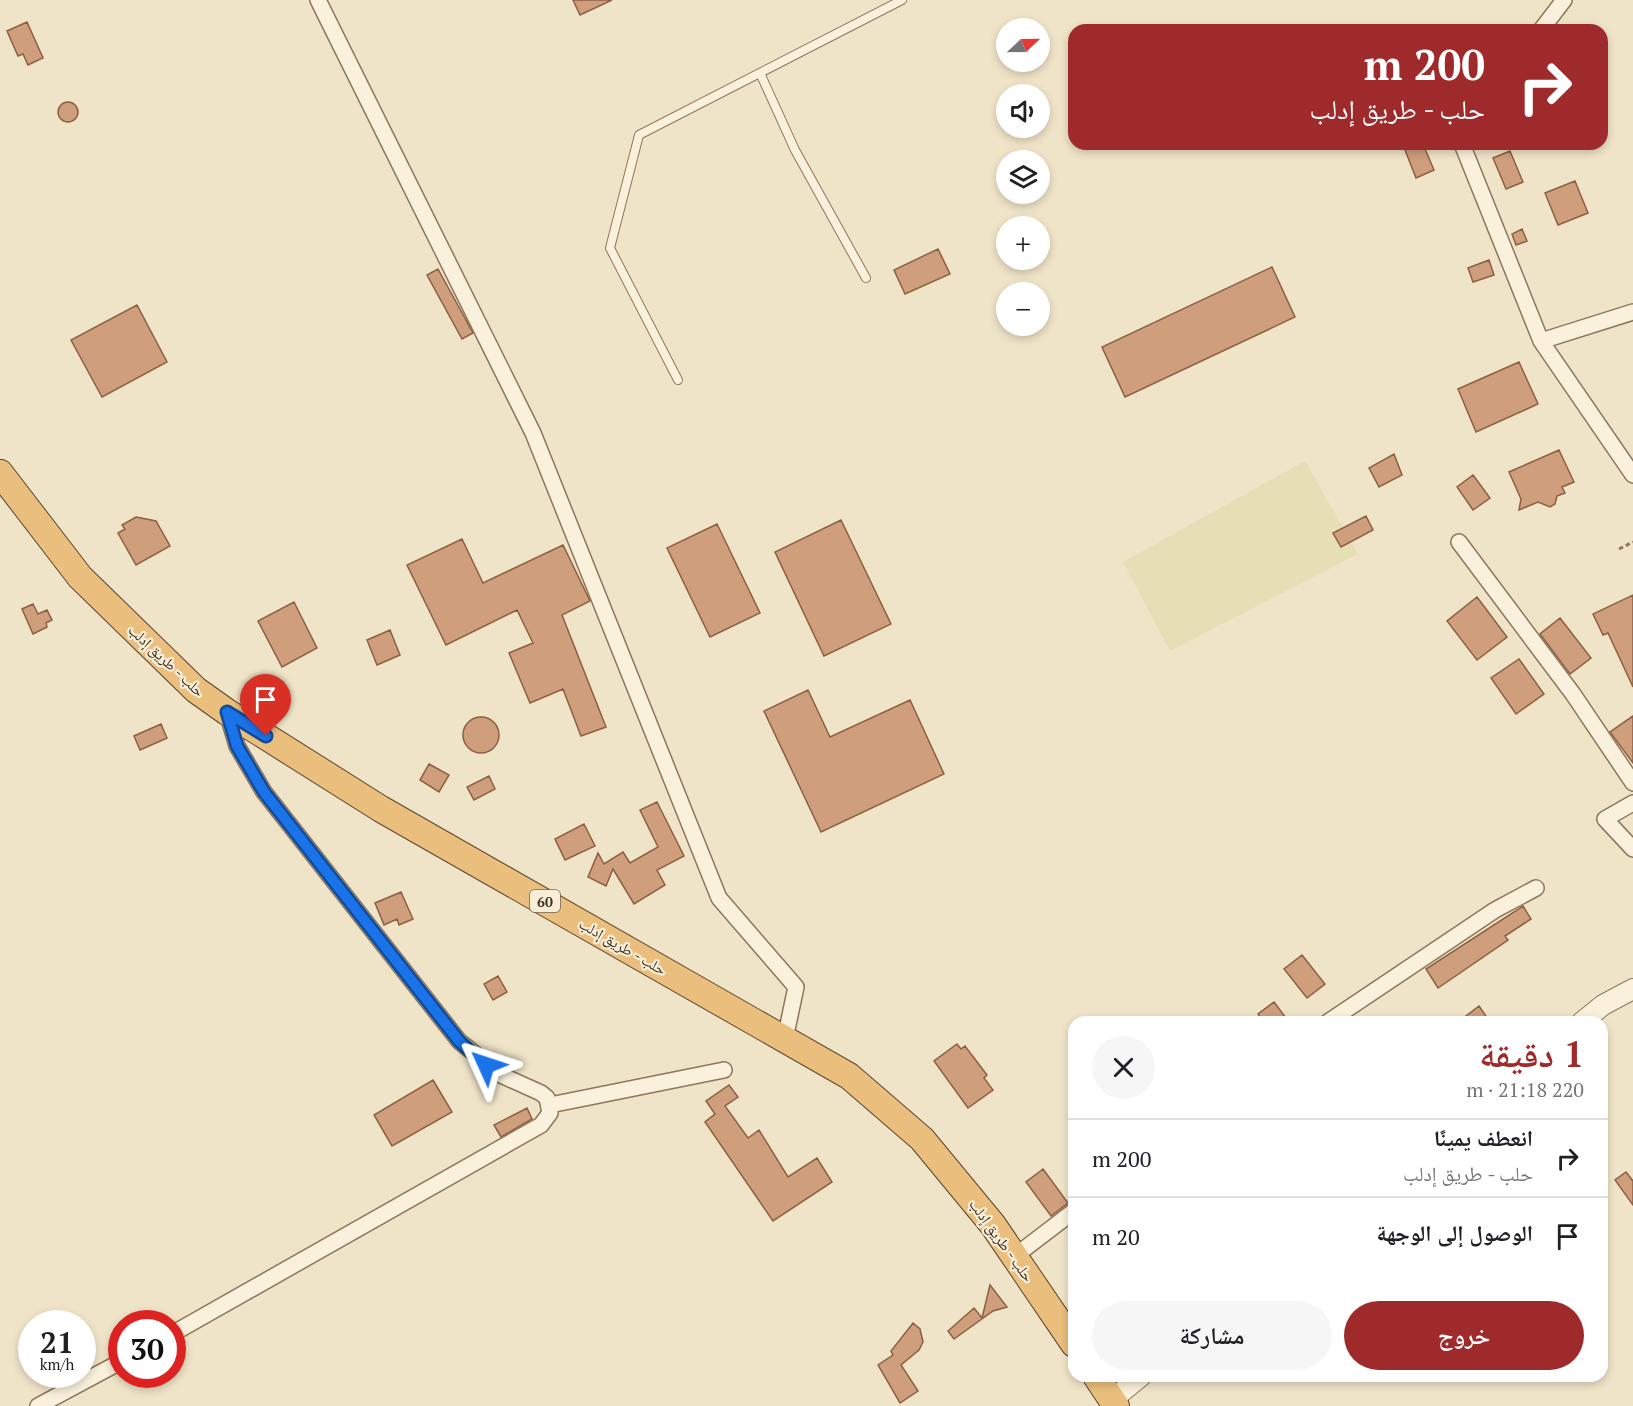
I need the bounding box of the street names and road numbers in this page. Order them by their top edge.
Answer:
street label: حلب - طريق إدلب [124,619,210,702]
road number: 60 [530,890,560,912]
street label: حلب - طريق إدلب [575,913,671,980]
street label: حلب - طريق إدلب [964,1195,1039,1286]

